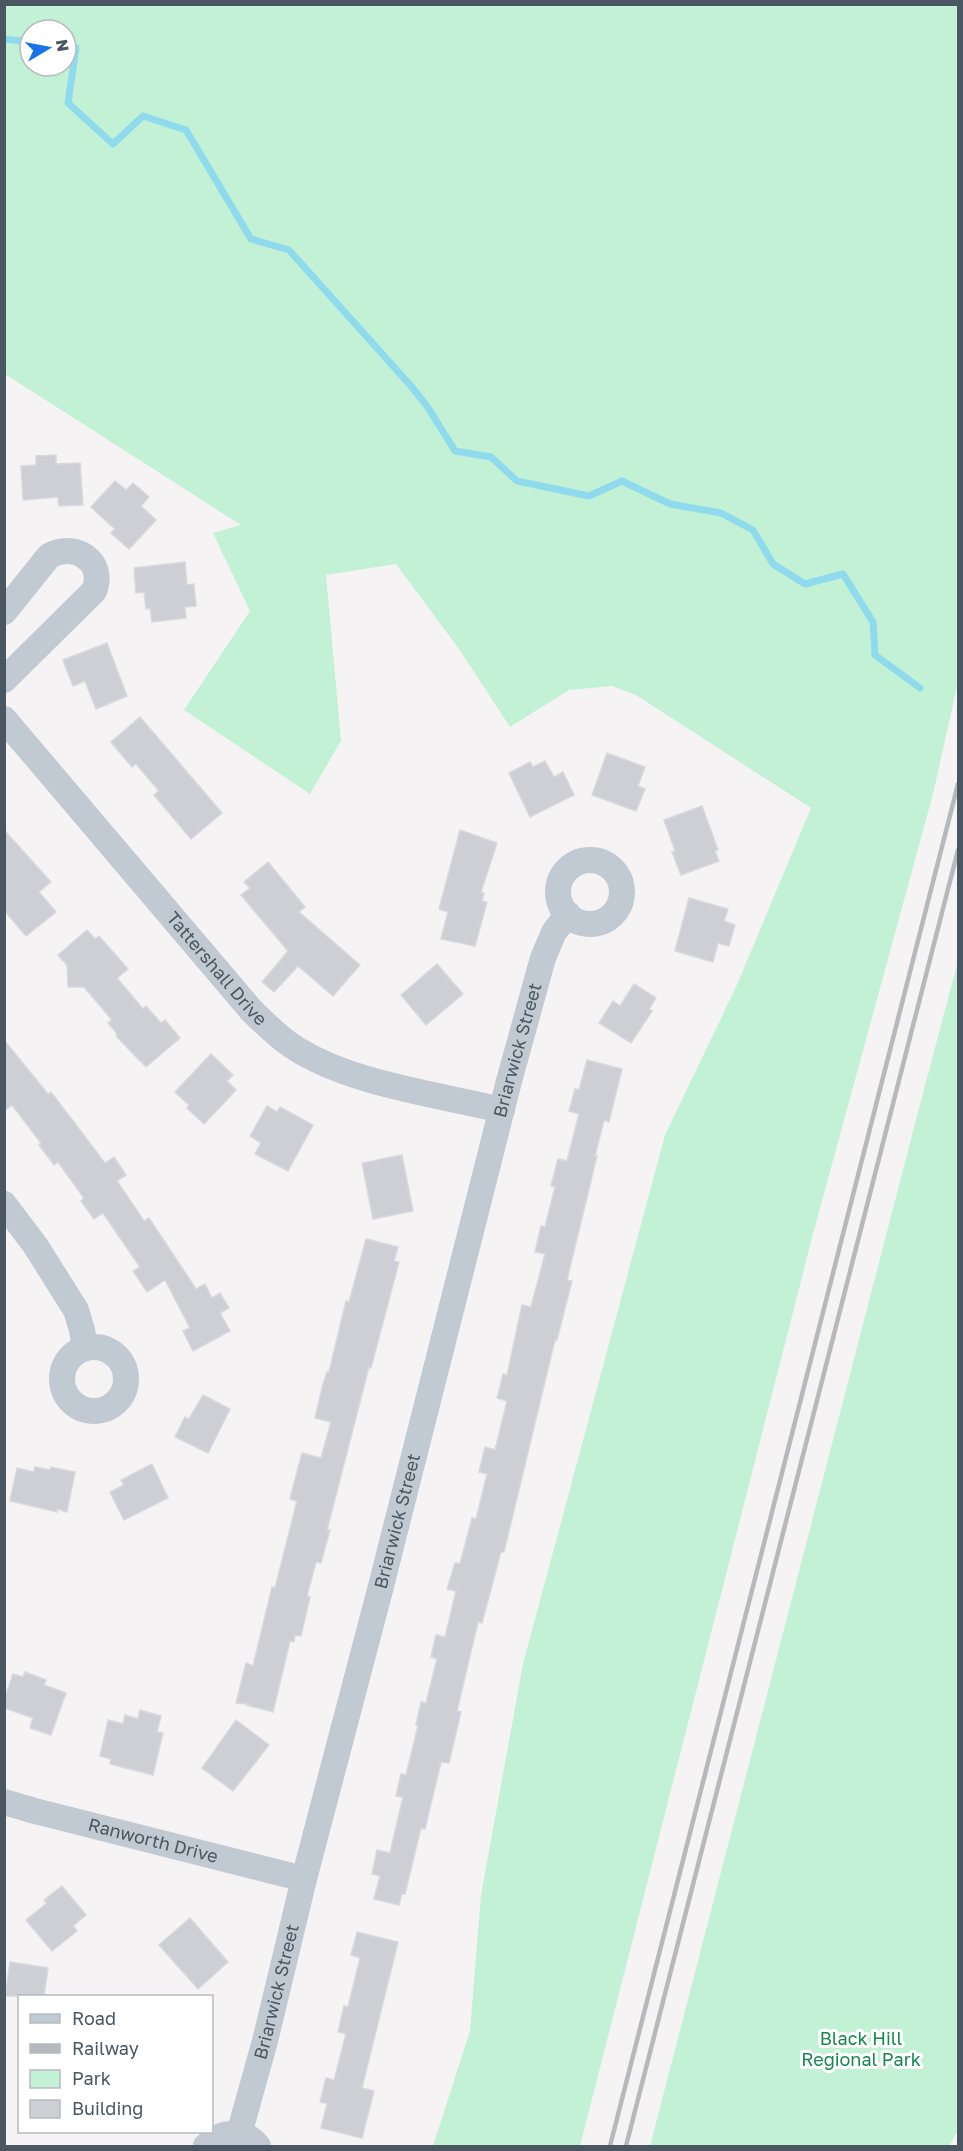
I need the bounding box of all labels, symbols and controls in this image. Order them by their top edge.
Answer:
north arrow [18,18,78,78]
text: N [52,38,74,53]
street label: Tattershall Drive [162,907,272,1030]
street label: Briarwick Street [488,980,546,1120]
street label: Briarwick Street [369,1451,424,1591]
street label: Ranworth Drive [86,1813,221,1867]
street label: Briarwick Street [248,1922,303,2062]
legend [18,1995,213,2133]
text: Road [72,2007,116,2029]
park label: Black Hill Regional Park [801,2027,921,2070]
text: Railway [72,2037,139,2059]
text: Park [72,2067,111,2089]
text: Building [72,2097,143,2119]

